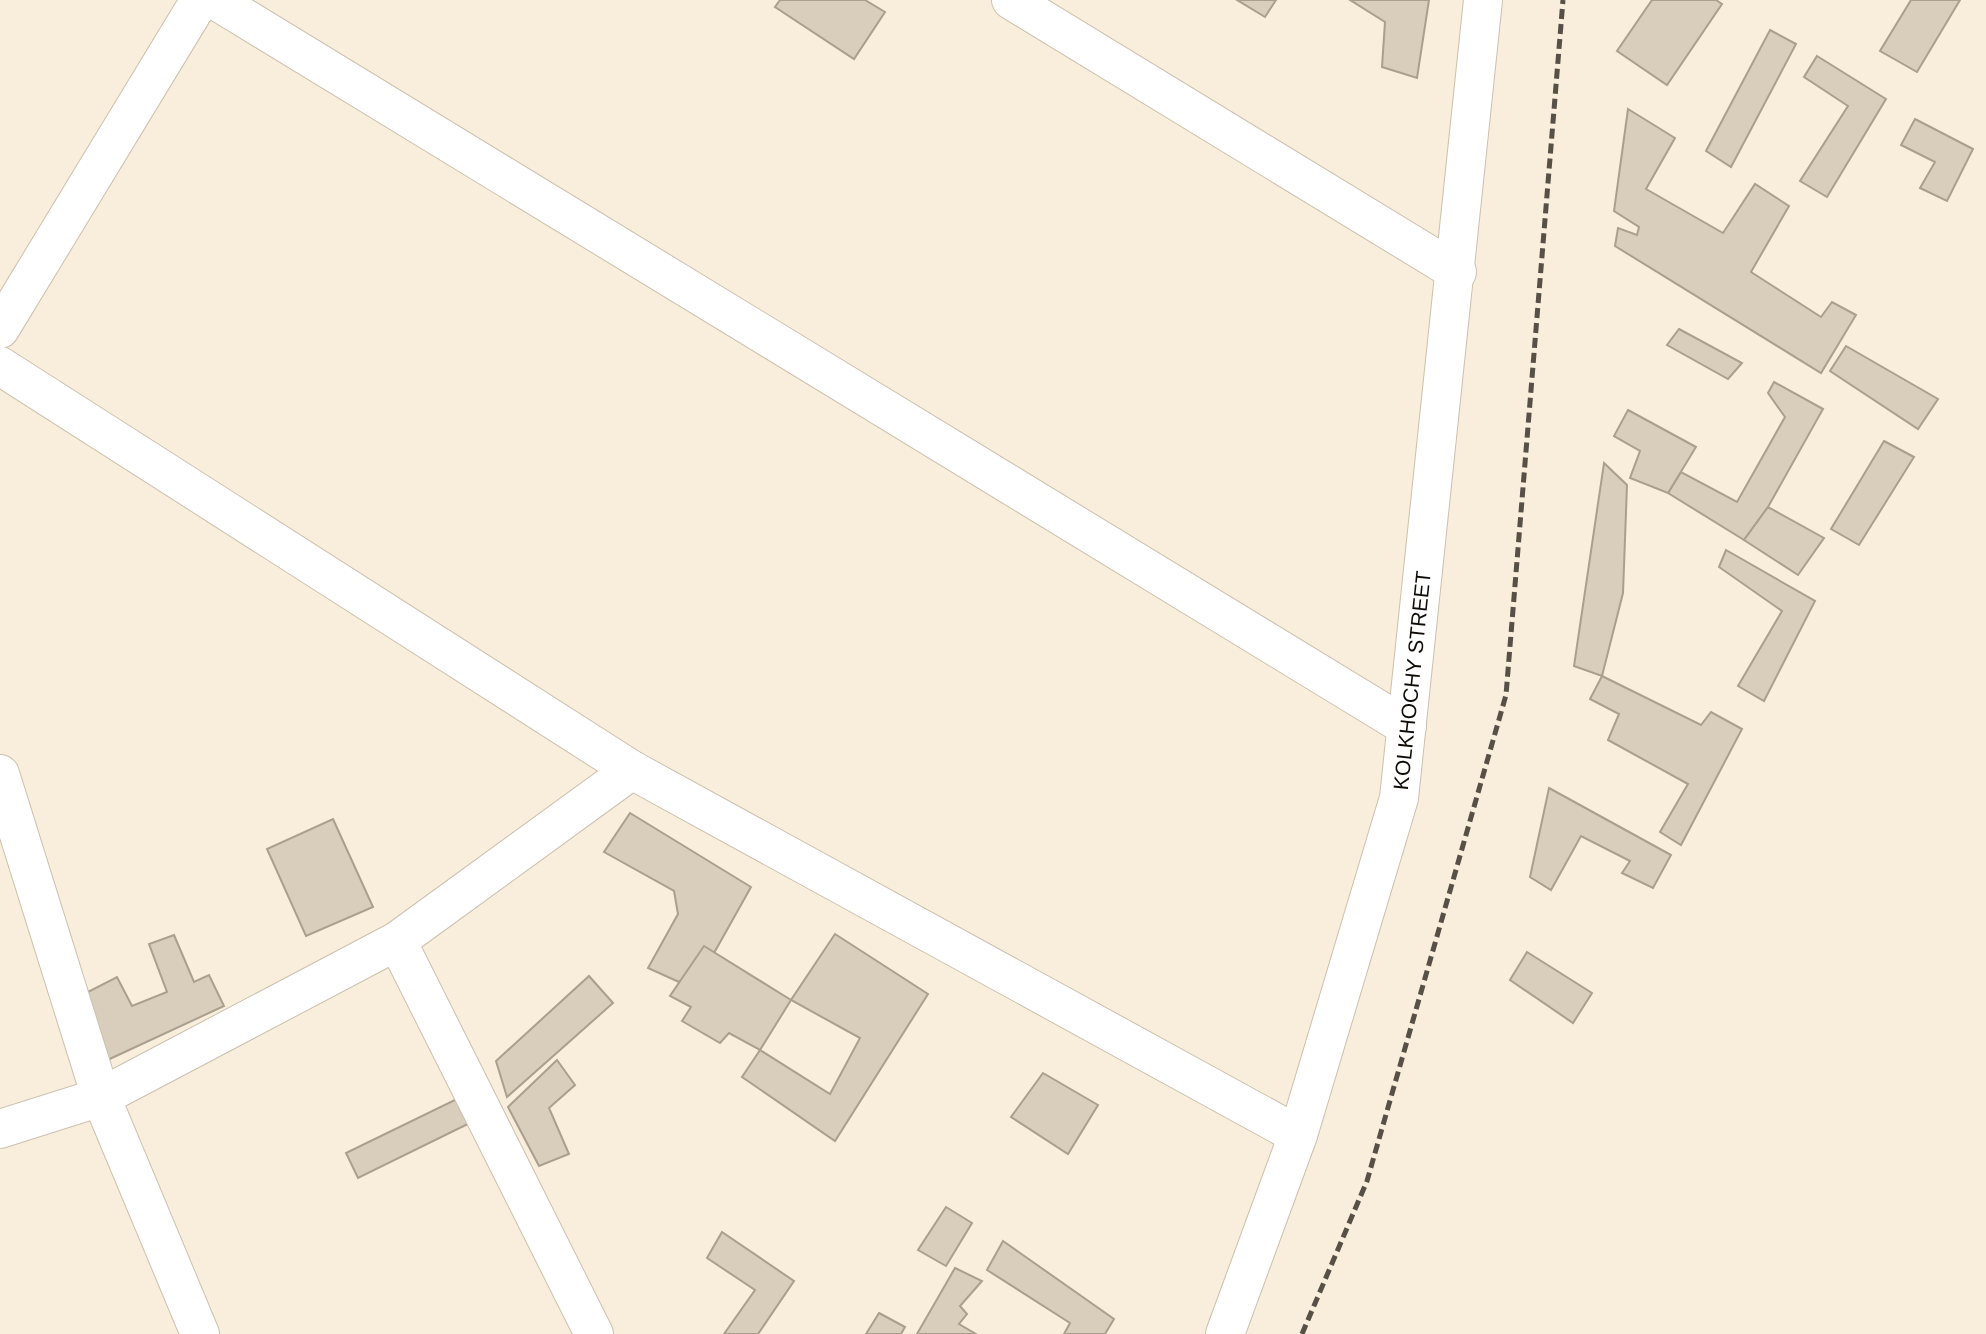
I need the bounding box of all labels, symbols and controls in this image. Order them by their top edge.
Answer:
street label: KOLKHOCHY STREET [1388,570,1434,791]

